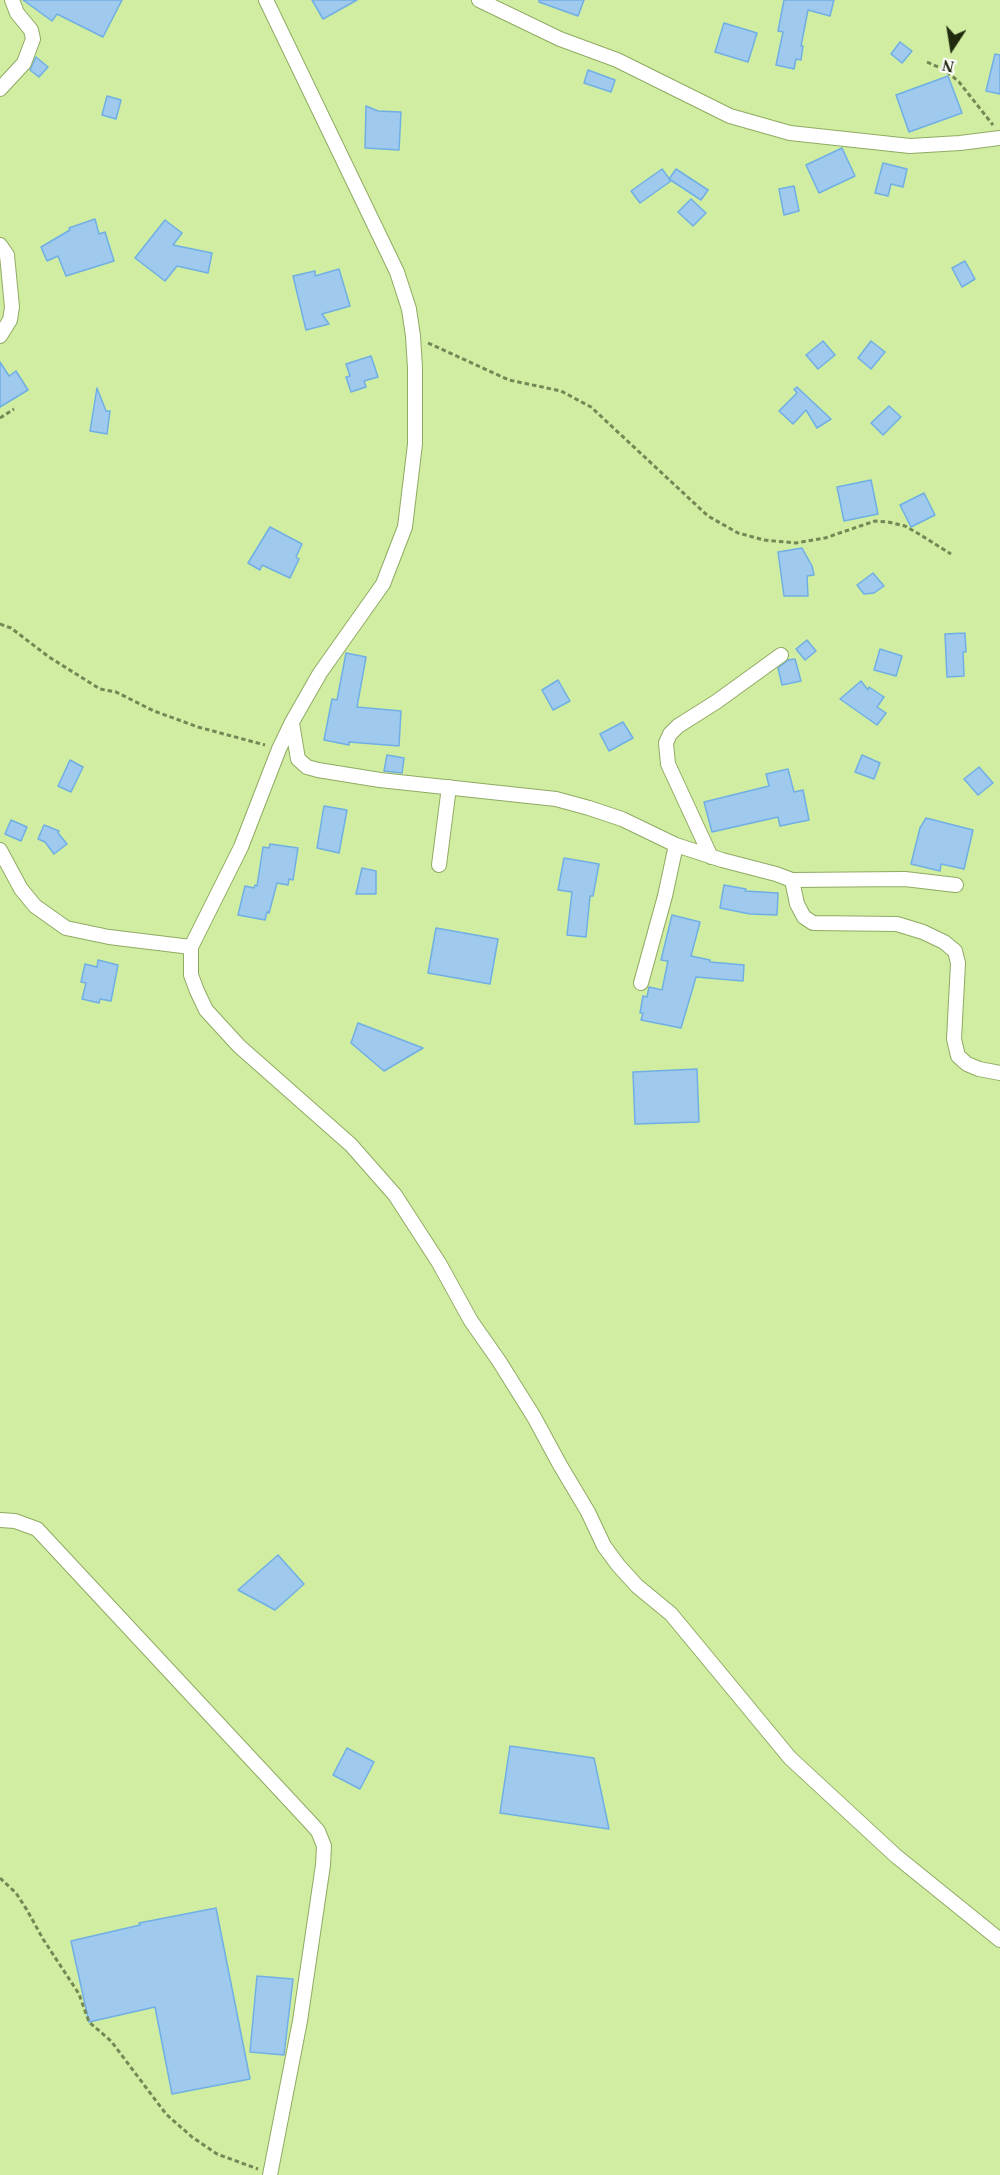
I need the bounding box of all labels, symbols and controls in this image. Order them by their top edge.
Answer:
north arrow [922,18,982,78]
text: N [941,57,956,76]

